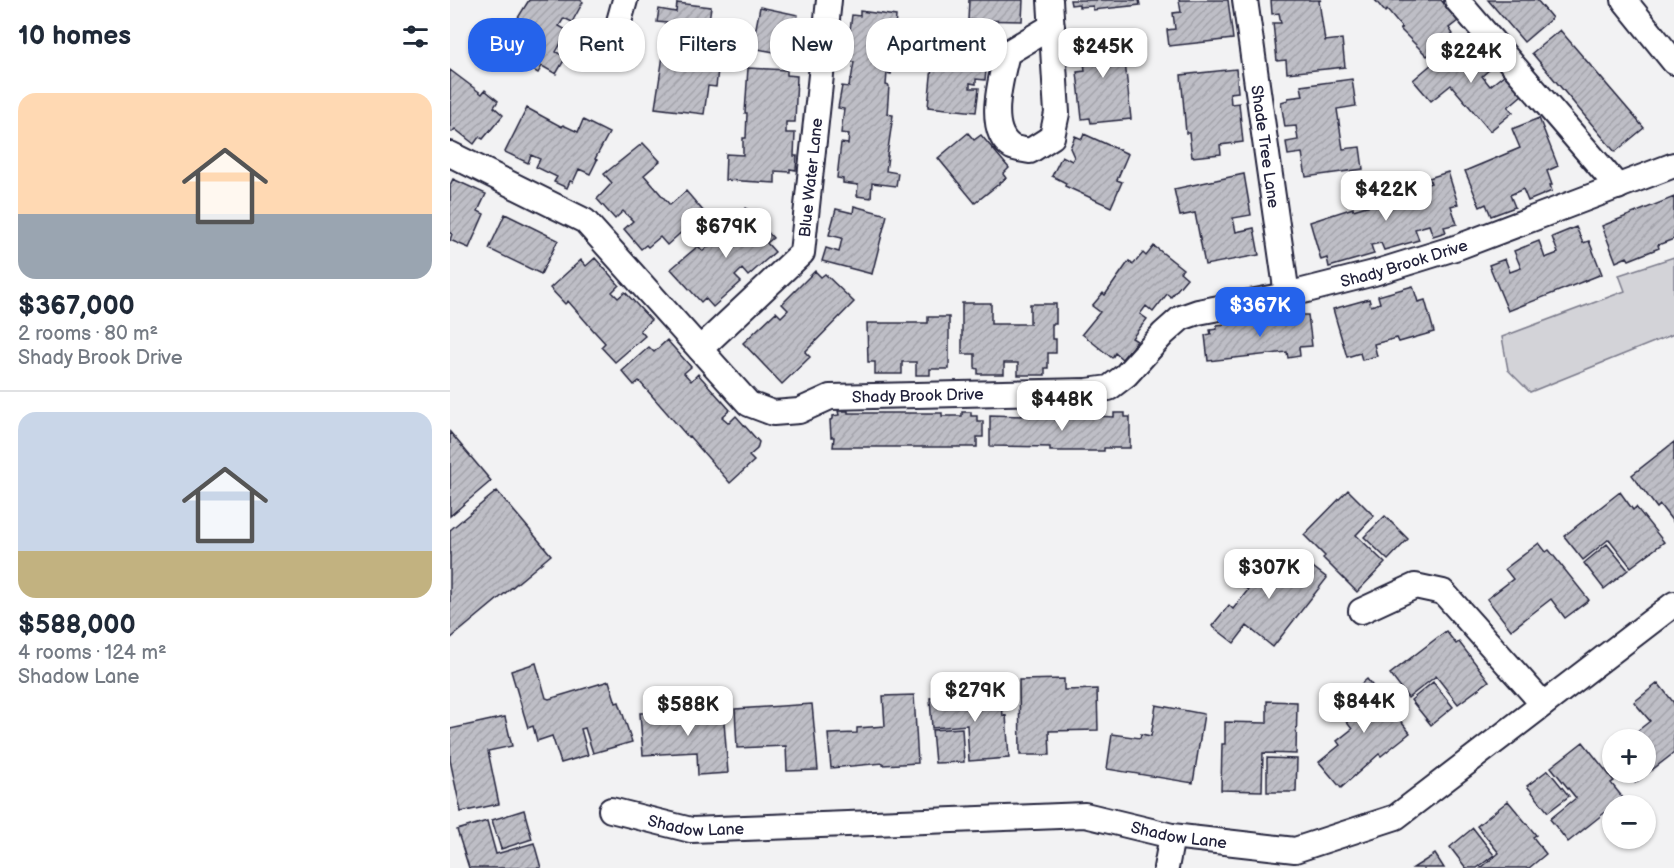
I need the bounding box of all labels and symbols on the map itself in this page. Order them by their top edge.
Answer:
pin: $245K [1061,28,1145,79]
pin: $224K [1429,33,1513,84]
street label: Shade Tree Lane [1246,84,1283,210]
street label: Blue Water Lane [796,117,827,238]
pin: $422K [1344,171,1428,222]
pin: $679K [684,208,768,259]
street label: Shady Brook Drive [1339,236,1471,292]
pin: $367K [1218,287,1302,338]
pin: $448K [1020,381,1104,432]
street label: Shady Brook Drive [852,385,984,407]
pin: $307K [1227,549,1311,600]
pin: $279K [933,672,1017,723]
pin: $844K [1322,683,1406,734]
pin: $588K [646,686,730,737]
street label: Shadow Lane [646,812,745,841]
street label: Shadow Lane [1129,818,1228,853]

